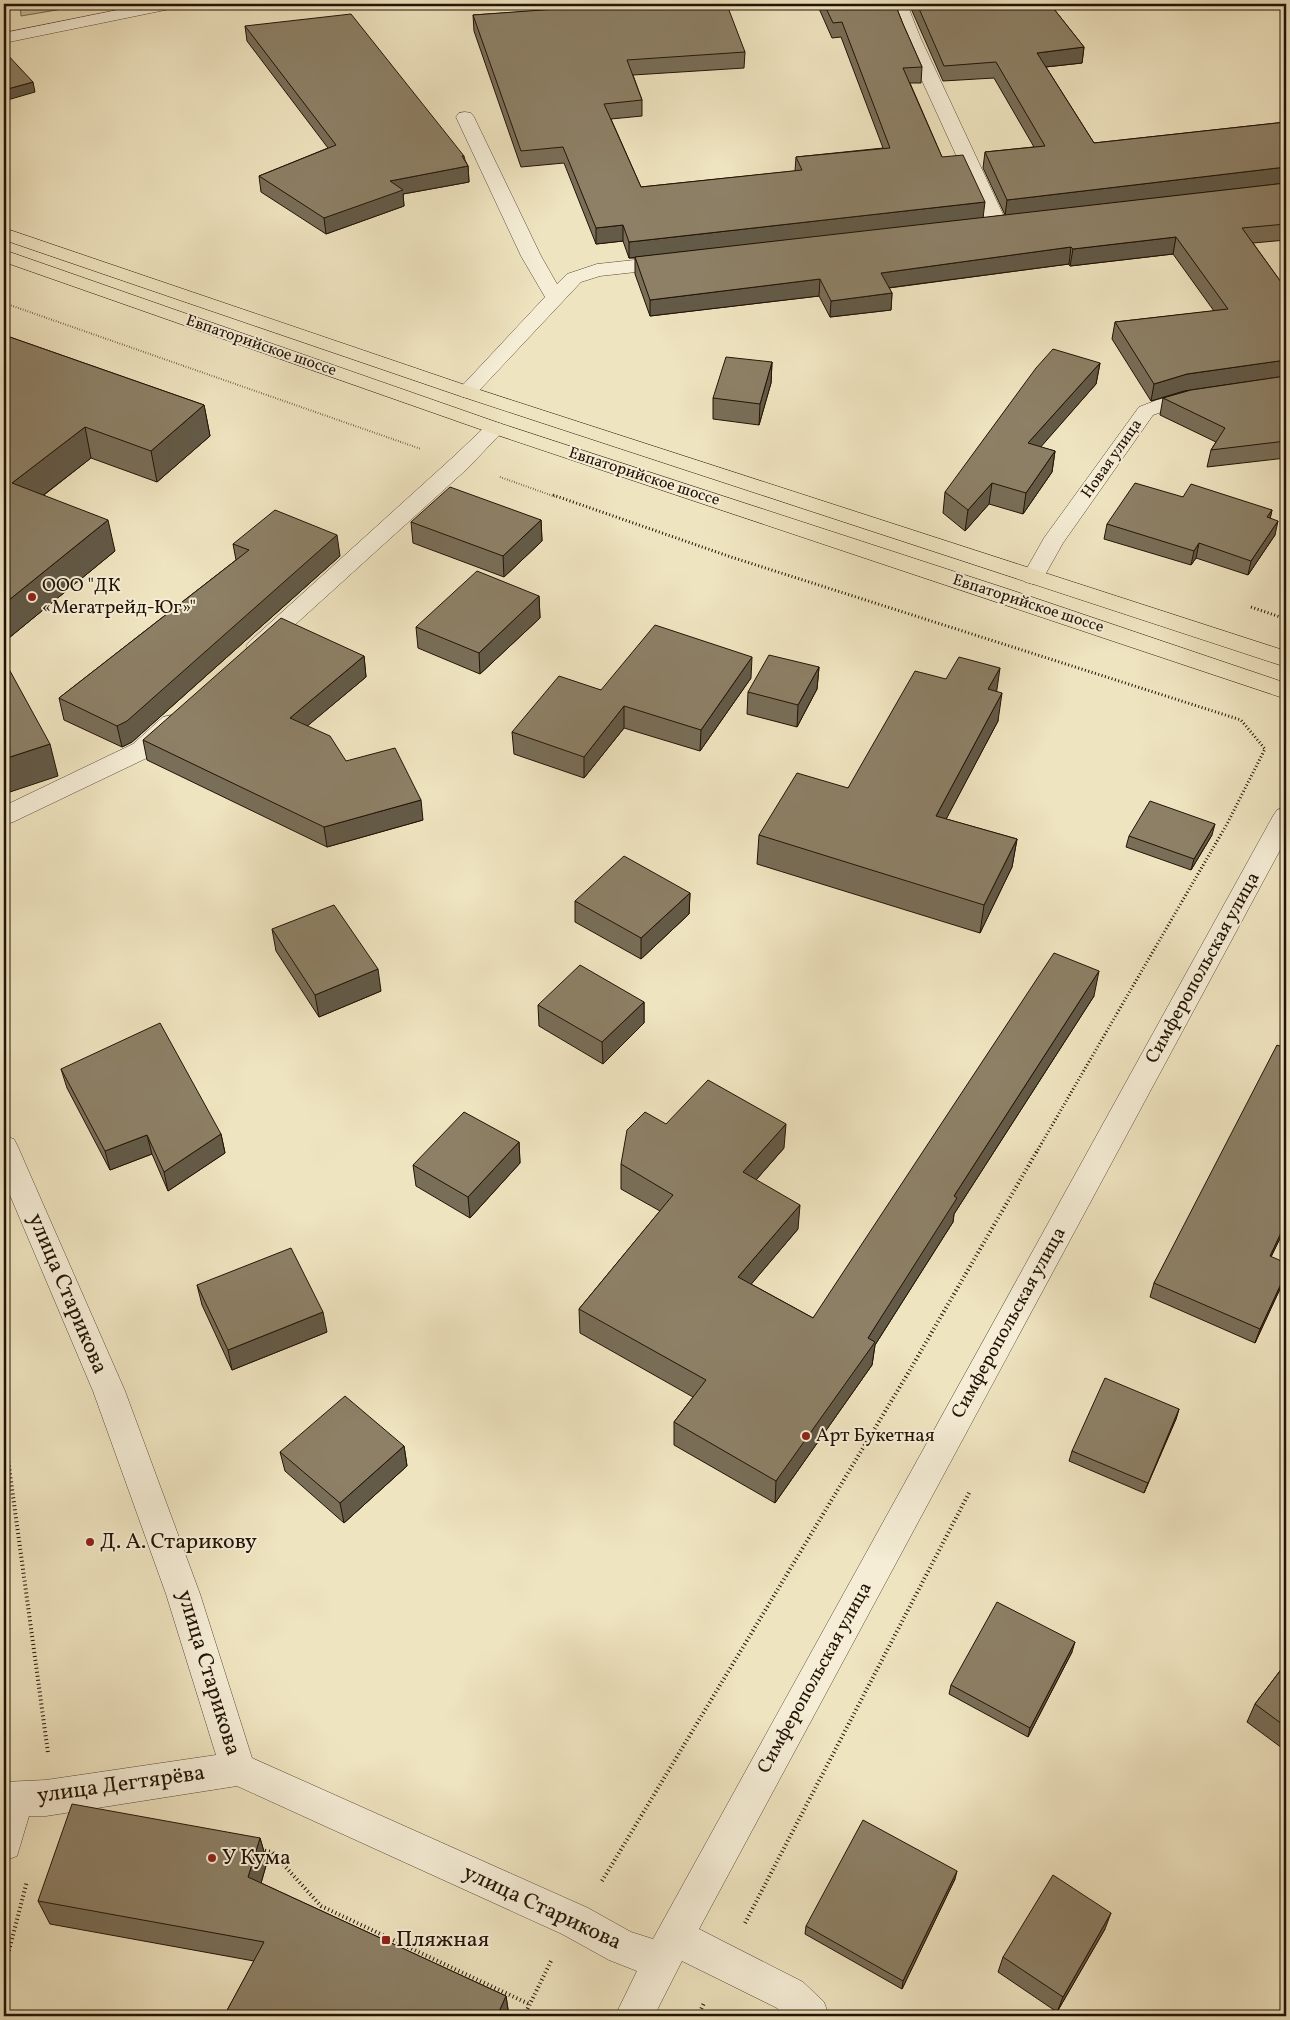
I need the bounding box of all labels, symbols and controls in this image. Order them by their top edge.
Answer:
street label: Евпаторийское шоссе [183,310,339,382]
street label: Новая улица [1077,415,1147,503]
street label: Евпаторийское шоссе [566,442,722,512]
street label: Евпаторийское шоссе [950,569,1106,639]
place label: ООО "ДК «Мегатрейд-Юг»" [42,573,196,621]
marker: ООО "ДК «Мегатрейд-Юг»" [26,591,38,603]
street label: Симферопольская улица [1139,868,1267,1068]
street label: улица Старикова [19,1209,115,1379]
street label: Симферопольская улица [945,1223,1073,1423]
place label: Арт Букетная [816,1423,935,1449]
marker: Арт Букетная [800,1430,812,1442]
place label: Д. А. Старикову [100,1527,257,1558]
marker: Д. А. Старикову [84,1536,96,1548]
street label: Симферопольская улица [751,1578,879,1778]
street label: улица Старикова [168,1586,248,1760]
street label: улица Дегтярёва [35,1758,207,1812]
place label: У Кума [222,1843,291,1874]
marker: У Кума [206,1852,218,1864]
street label: улица Старикова [458,1858,626,1958]
place label: Пляжная [396,1925,489,1956]
marker: Пляжная [380,1934,392,1946]

